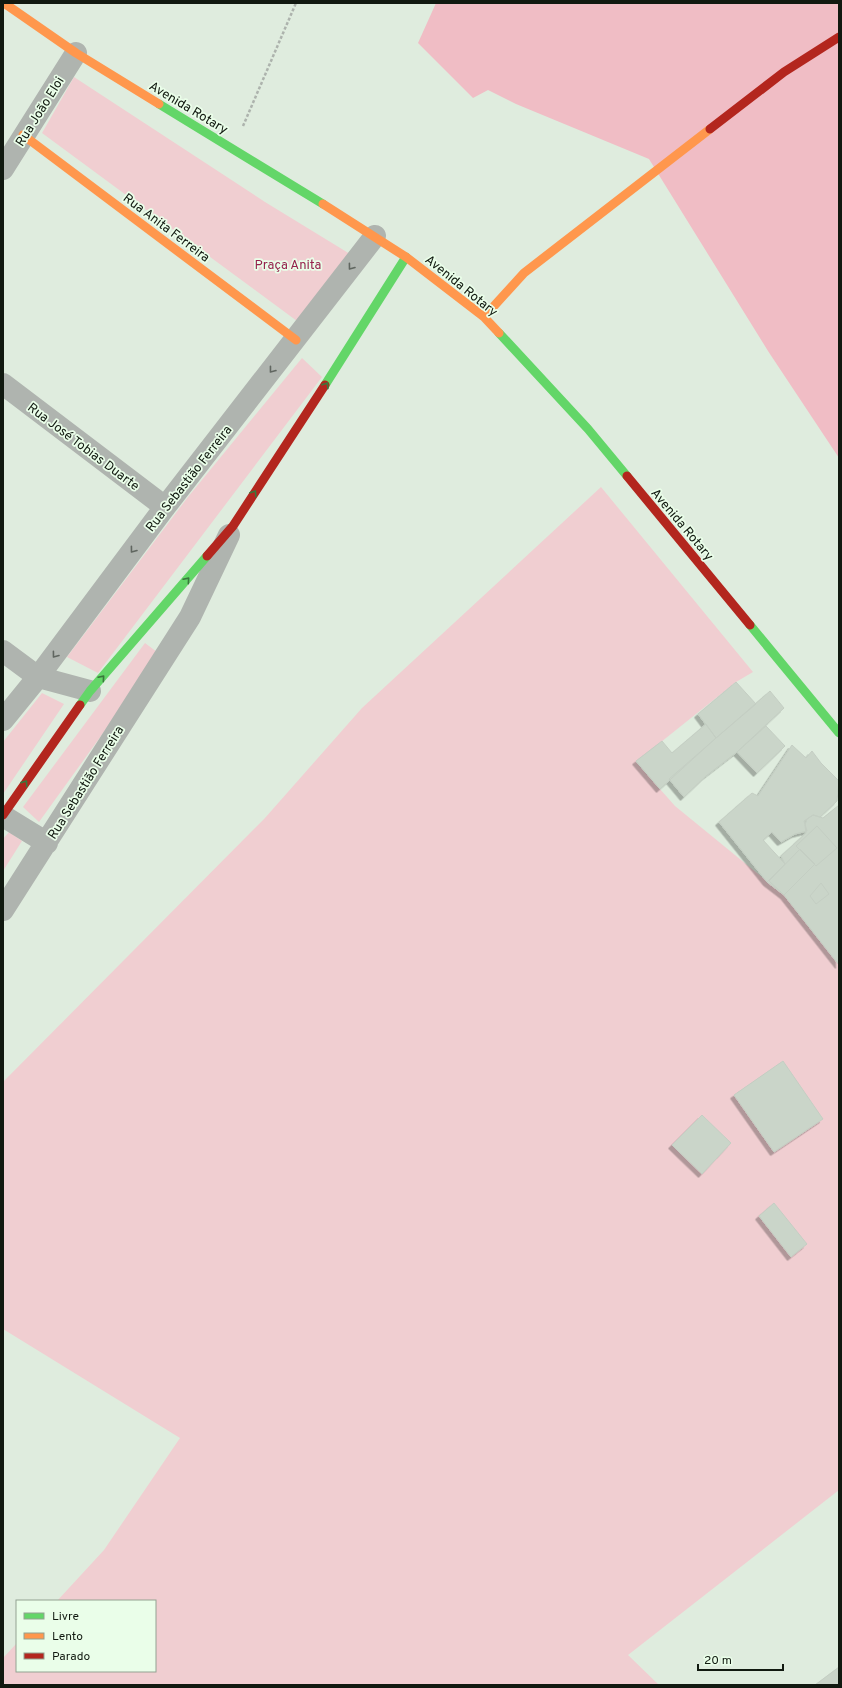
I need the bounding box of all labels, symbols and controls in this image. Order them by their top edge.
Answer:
street label: Rua João Eloi [13,74,68,150]
street label: Avenida Rotary [146,79,230,139]
street label: Rua Anita Ferreira [119,191,212,266]
street label: Avenida Rotary [421,252,500,321]
park label: Praça Anita [255,258,321,274]
one-way arrow [349,263,356,270]
one-way arrow [269,366,277,373]
one-way arrow [321,382,329,389]
street label: Rua José Tobias Duarte [24,400,142,495]
street label: Rua Sebastião Ferreira [143,423,236,536]
street label: Avenida Rotary [647,486,716,565]
one-way arrow [249,491,256,498]
one-way arrow [131,546,138,553]
one-way arrow [182,577,189,584]
one-way arrow [53,650,60,657]
one-way arrow [97,675,104,683]
street label: Rua Sebastião Ferreira [45,723,128,843]
one-way arrow [20,780,28,787]
legend [16,1600,156,1672]
text: Livre [52,1609,79,1625]
text: Lento [52,1629,83,1645]
scale bar [698,1646,783,1672]
text: Parado [52,1649,90,1665]
text: 20 m [704,1653,732,1669]

